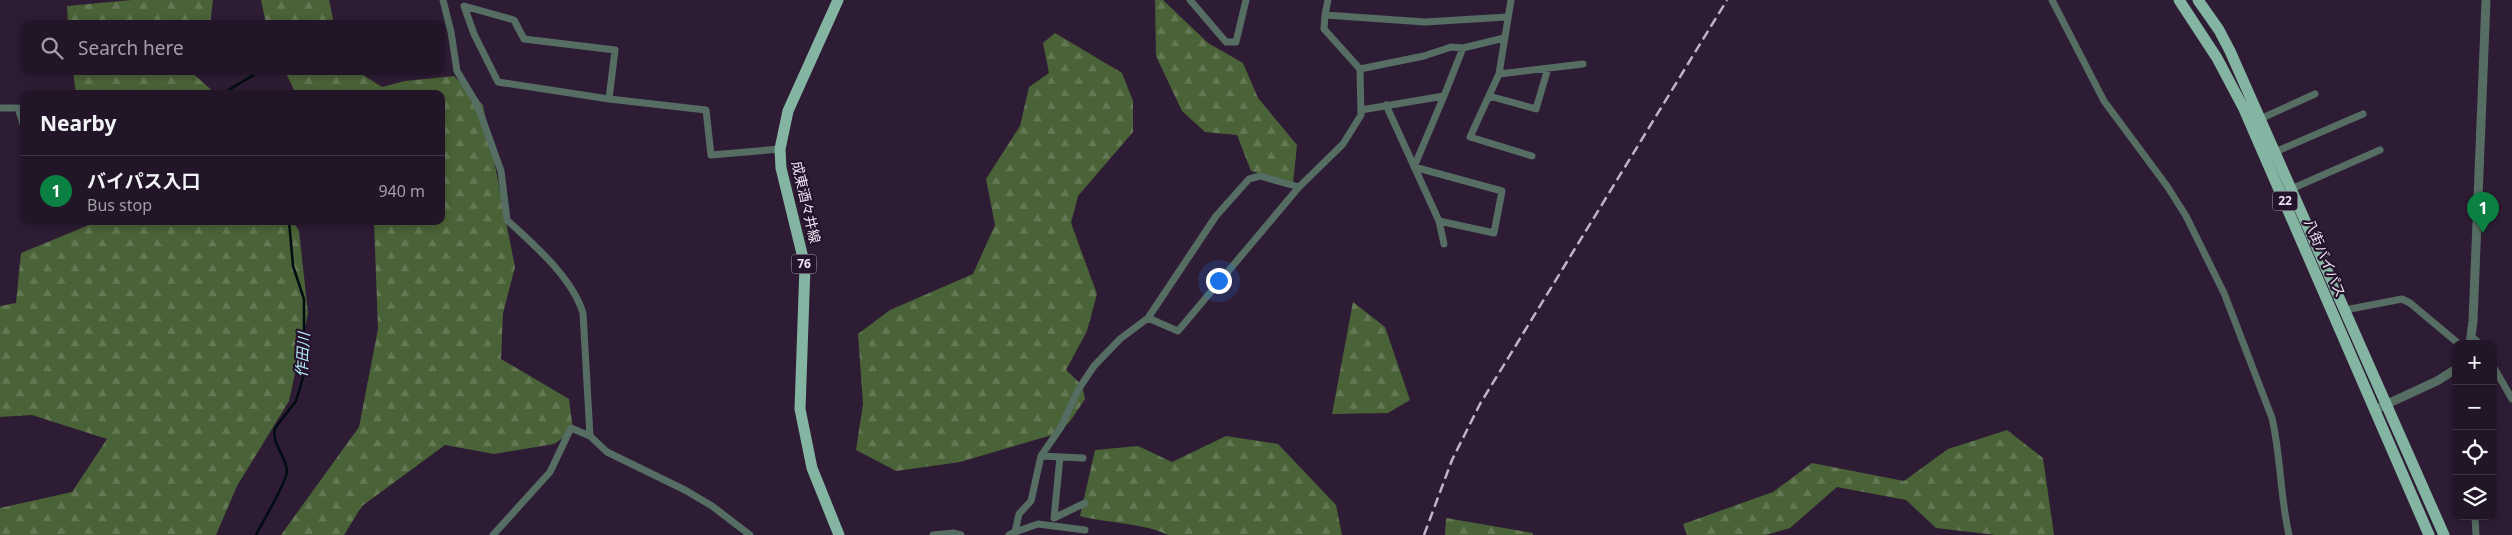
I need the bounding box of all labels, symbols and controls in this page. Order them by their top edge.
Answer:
search box [20,20,445,75]
icon: search [38,34,66,62]
text: Search here [78,35,184,61]
text: Nearby [40,109,116,137]
street label: 成東酒々井線 [788,159,825,245]
text: バイパス入口 [87,168,201,194]
text: 1 [51,180,61,202]
text: 940 m [378,180,425,202]
road number: 22 [2272,192,2298,210]
pin: 1 [2467,192,2499,233]
text: Bus stop [87,194,152,216]
street label: 八街バイパス [2300,216,2351,300]
road number: 76 [792,254,816,274]
your location [1206,268,1232,294]
water label: 作田川 [291,330,313,378]
map controls [2452,340,2497,520]
button: + [2452,340,2497,385]
button: − [2452,385,2497,430]
button: locate [2452,430,2497,475]
button: layers [2452,475,2497,520]

